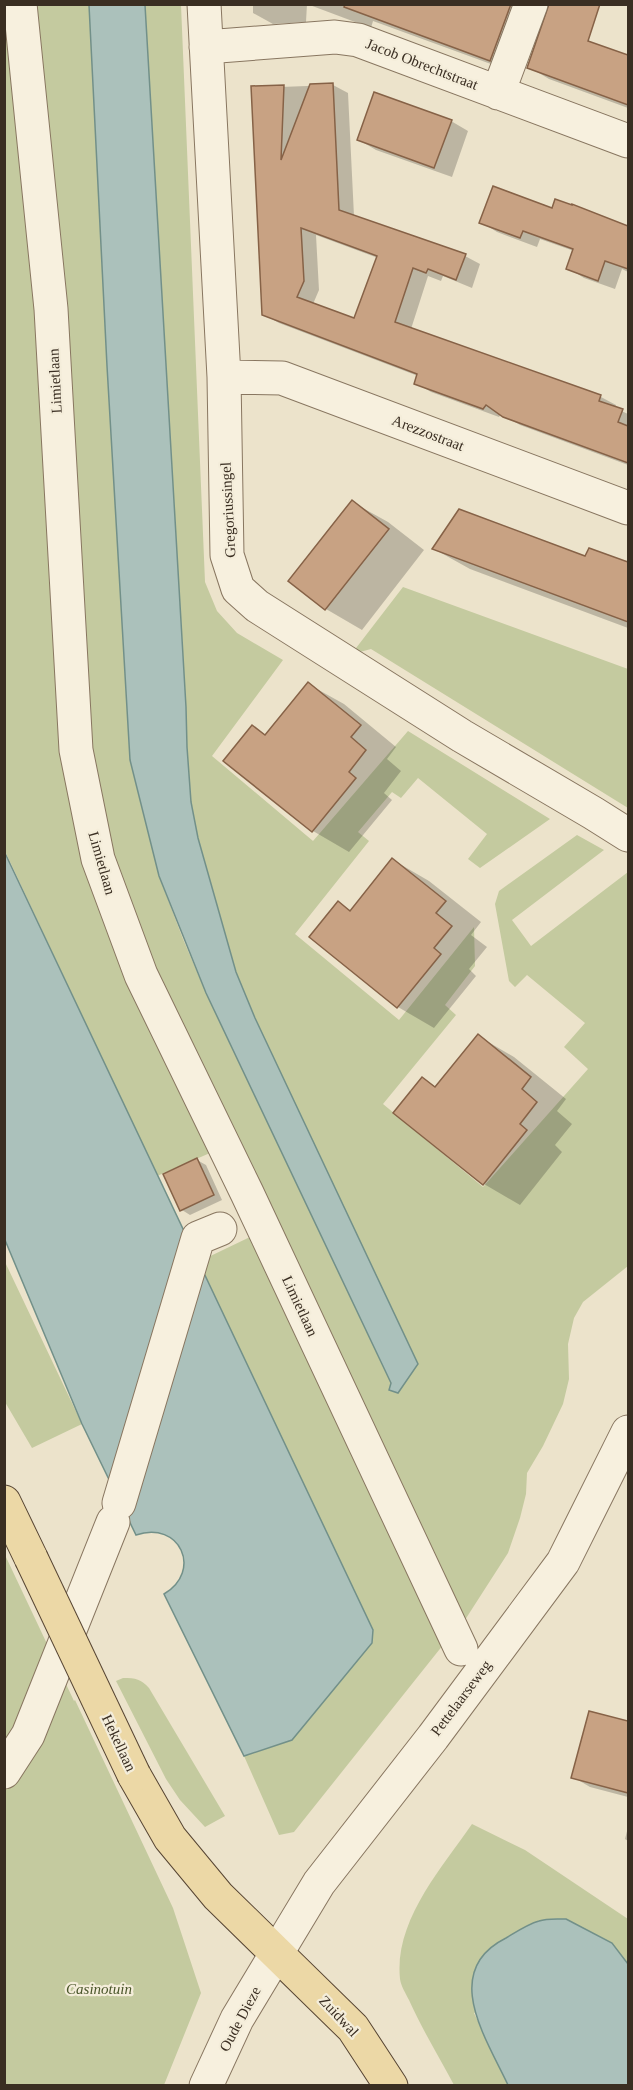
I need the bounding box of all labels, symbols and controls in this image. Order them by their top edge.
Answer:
street label: Jacob Obrechtstraat [364,35,481,93]
street label: Limietlaan [45,348,65,414]
street label: Arezzostraat [390,412,467,454]
street label: Gregoriussingel [218,462,238,558]
street label: Limietlaan [85,830,119,897]
street label: Limietlaan [279,1273,321,1339]
street label: Pettelaarseweg [428,1657,495,1739]
street label: Hekellaan [99,1712,139,1774]
park label: Casinotuin [66,1981,132,1997]
street label: Oude Dieze [216,1984,264,2054]
street label: Zuidwal [316,1992,362,2040]

